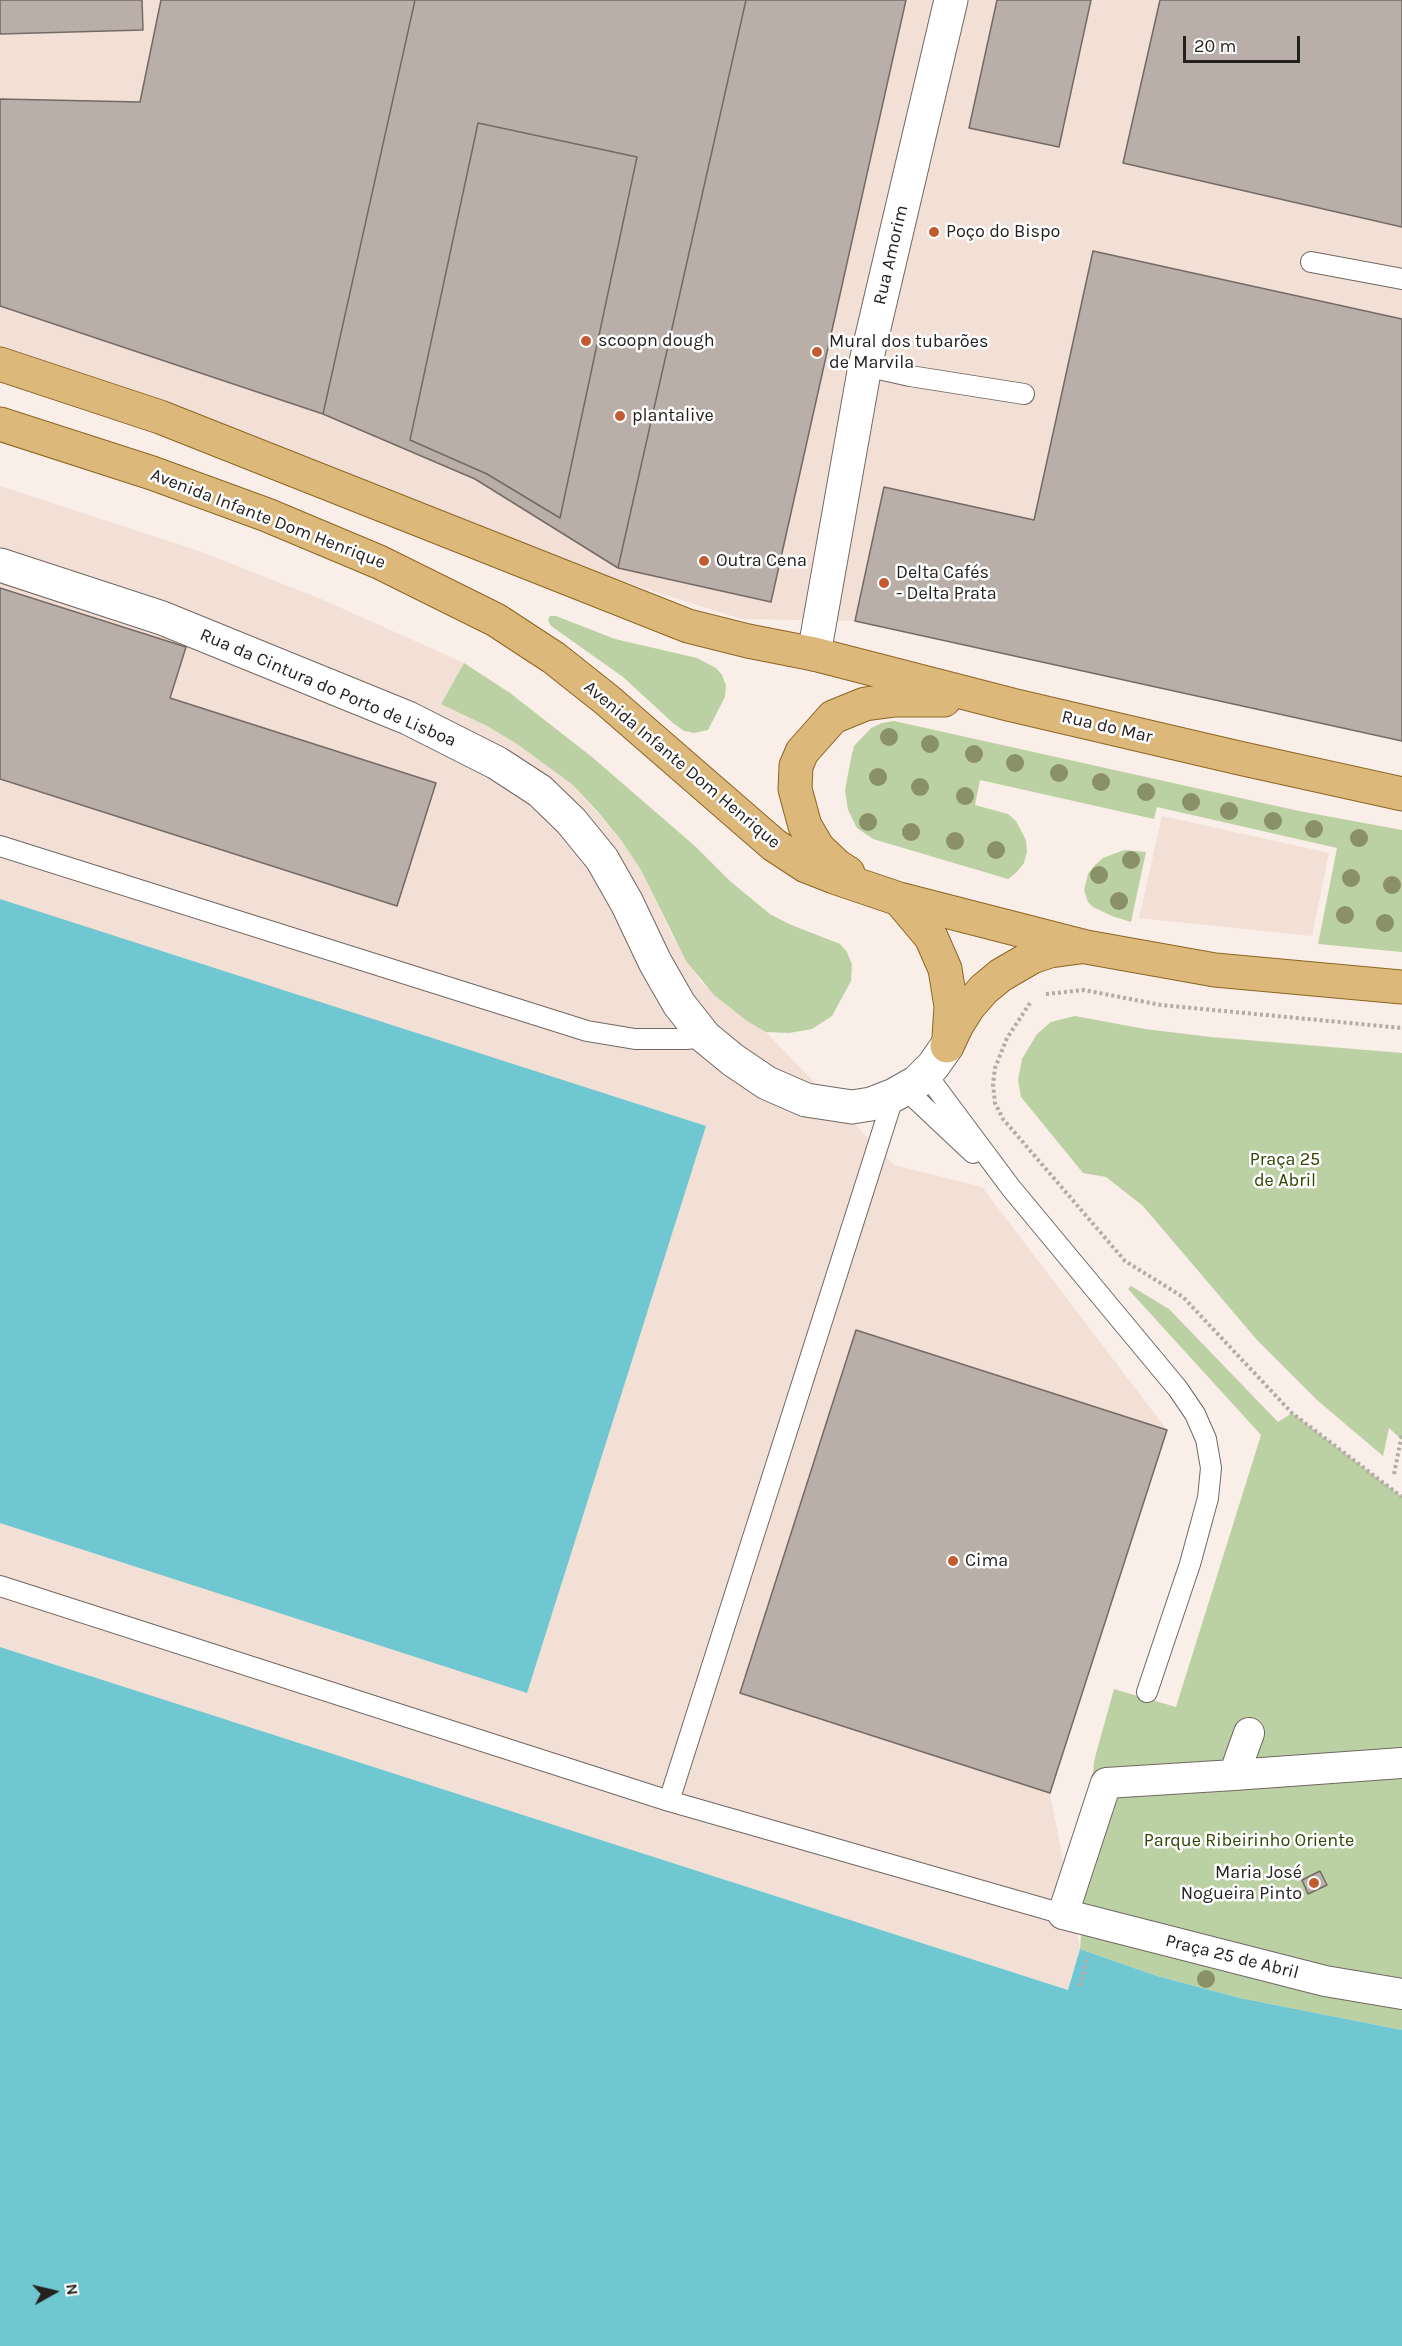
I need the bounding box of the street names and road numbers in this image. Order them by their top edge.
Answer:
street label: Rua Amorim [869,203,913,307]
street label: Avenida Infante Dom Henrique [147,464,389,574]
street label: Rua da Cintura do Porto de Lisboa [197,624,459,752]
street label: Avenida Infante Dom Henrique [579,676,785,854]
street label: Rua do Mar [1059,706,1155,748]
street label: Praça 25 de Abril [1163,1930,1301,1984]

